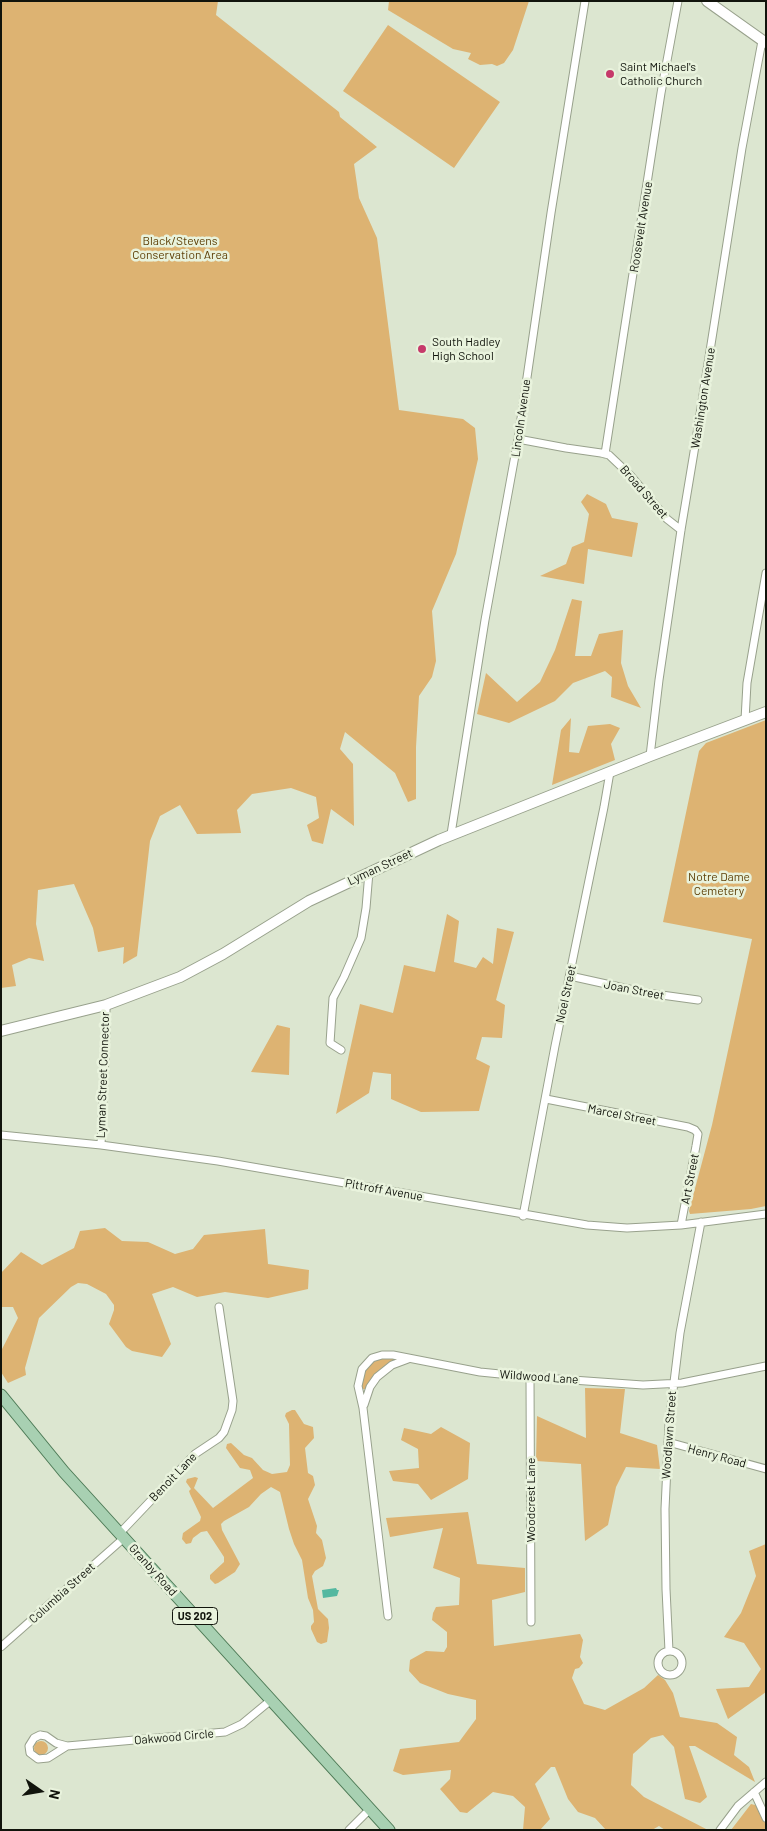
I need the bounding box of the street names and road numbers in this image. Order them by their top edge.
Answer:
street label: Roosevelt Avenue [627,180,655,274]
street label: Washington Avenue [688,346,718,450]
street label: Lincoln Avenue [508,378,534,458]
street label: Broad Street [617,462,671,522]
street label: Lyman Street [345,846,415,888]
street label: Noel Street [553,964,579,1024]
street label: Joan Street [603,977,665,1003]
street label: Lyman Street Connector [94,1011,112,1139]
street label: Marcel Street [586,1101,658,1129]
street label: Art Street [678,1152,702,1206]
street label: Pittroff Avenue [344,1176,424,1204]
street label: Wildwood Lane [499,1367,579,1387]
street label: Woodlawn Street [659,1390,679,1480]
street label: Henry Road [686,1441,748,1471]
street label: Benoit Lane [146,1450,200,1504]
street label: Woodcrest Lane [524,1458,538,1542]
street label: Granby Road [126,1541,180,1599]
street label: Columbia Street [26,1560,98,1626]
road number: US 202 [172,1608,218,1624]
street label: Oakwood Circle [133,1726,215,1748]

